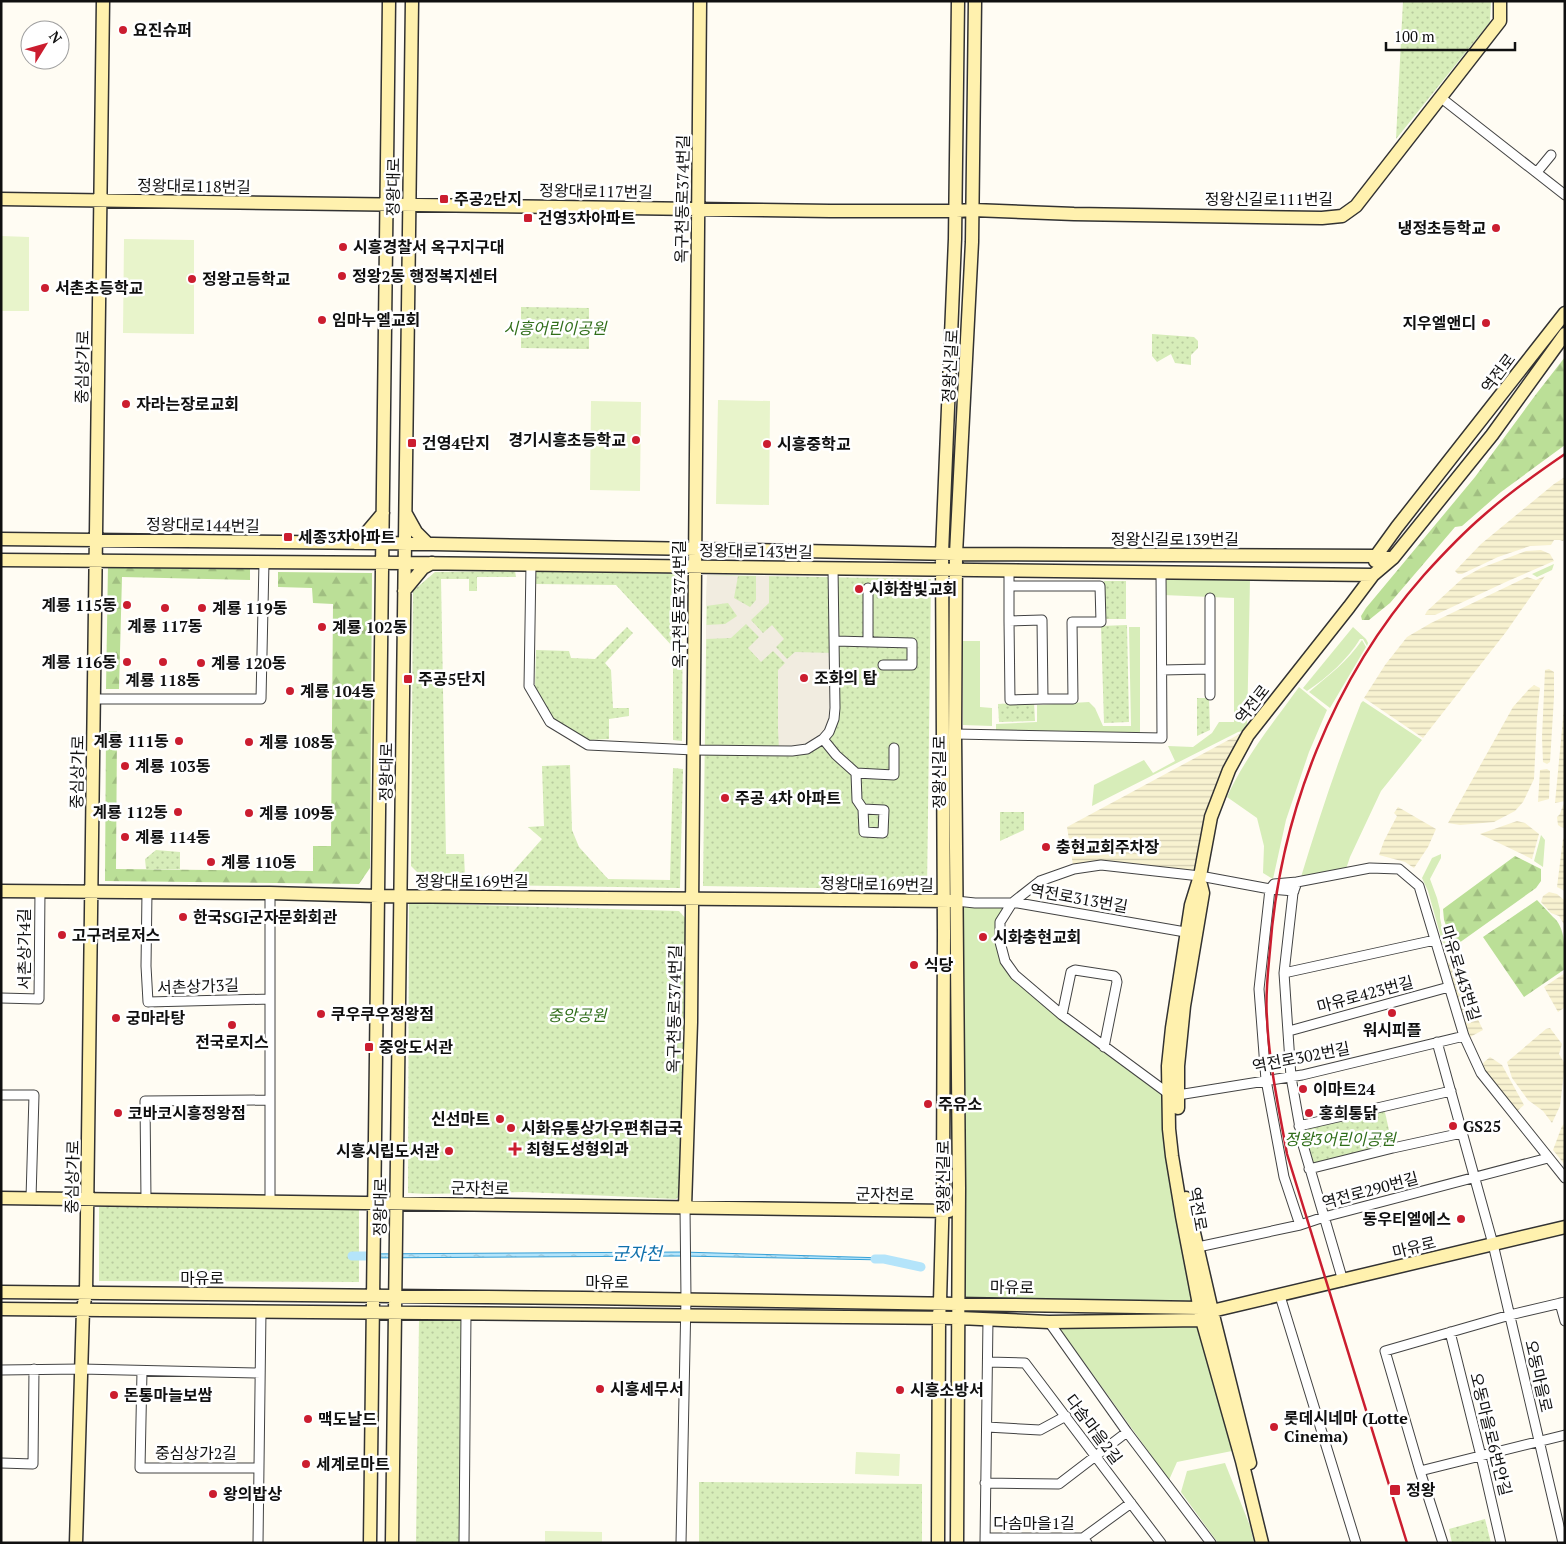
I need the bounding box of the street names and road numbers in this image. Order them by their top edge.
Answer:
street label: 옥구천동로374번길 [670,135,694,263]
street label: 정왕대로 [381,157,405,217]
street label: 정왕대로118번길 [137,174,251,198]
street label: 정왕대로117번길 [539,179,653,203]
street label: 정왕신길로111번길 [1205,188,1333,210]
street label: 정왕신길로 [937,328,963,403]
street label: 중심상가로 [70,330,94,404]
street label: 역전로 [1476,349,1520,397]
street label: 정왕대로144번길 [146,513,260,537]
street label: 정왕신길로139번길 [1111,528,1239,550]
street label: 정왕대로143번길 [699,539,813,563]
street label: 옥구천동로374번길 [668,540,690,668]
street label: 역전로 [1230,680,1274,728]
street label: 중심상가로 [65,735,89,809]
street label: 정왕신길로 [928,735,950,809]
street label: 정왕대로 [374,742,398,802]
street label: 정왕대로169번길 [415,870,529,892]
street label: 정왕대로169번길 [820,872,934,896]
street label: 역전로313번길 [1028,879,1130,917]
street label: 서촌상가4길 [13,908,35,990]
street label: 마유로443번길 [1436,922,1486,1024]
street label: 옥구천동로374번길 [662,945,686,1073]
street label: 마유로423번길 [1314,971,1416,1017]
street label: 서촌상가3길 [157,974,239,998]
street label: 역전로302번길 [1250,1037,1352,1077]
street label: 중심상가로 [60,1140,84,1214]
street label: 정왕신길로 [932,1140,954,1214]
street label: 역전로290번길 [1319,1167,1421,1213]
street label: 군자천로 [450,1176,510,1200]
street label: 정왕대로 [368,1177,392,1237]
street label: 군자천로 [855,1182,915,1206]
street label: 역전로 [1183,1185,1213,1233]
street label: 마유로 [1390,1231,1438,1263]
street label: 마유로 [180,1267,224,1289]
street label: 마유로 [585,1271,629,1293]
street label: 마유로 [990,1276,1035,1298]
street label: 오동마을로 [1520,1338,1558,1415]
street label: 오동마을로6번안길 [1465,1370,1517,1498]
street label: 다솜마을2길 [1060,1390,1128,1468]
street label: 중심상가2길 [155,1442,237,1464]
street label: 다솜마을1길 [993,1512,1075,1534]

